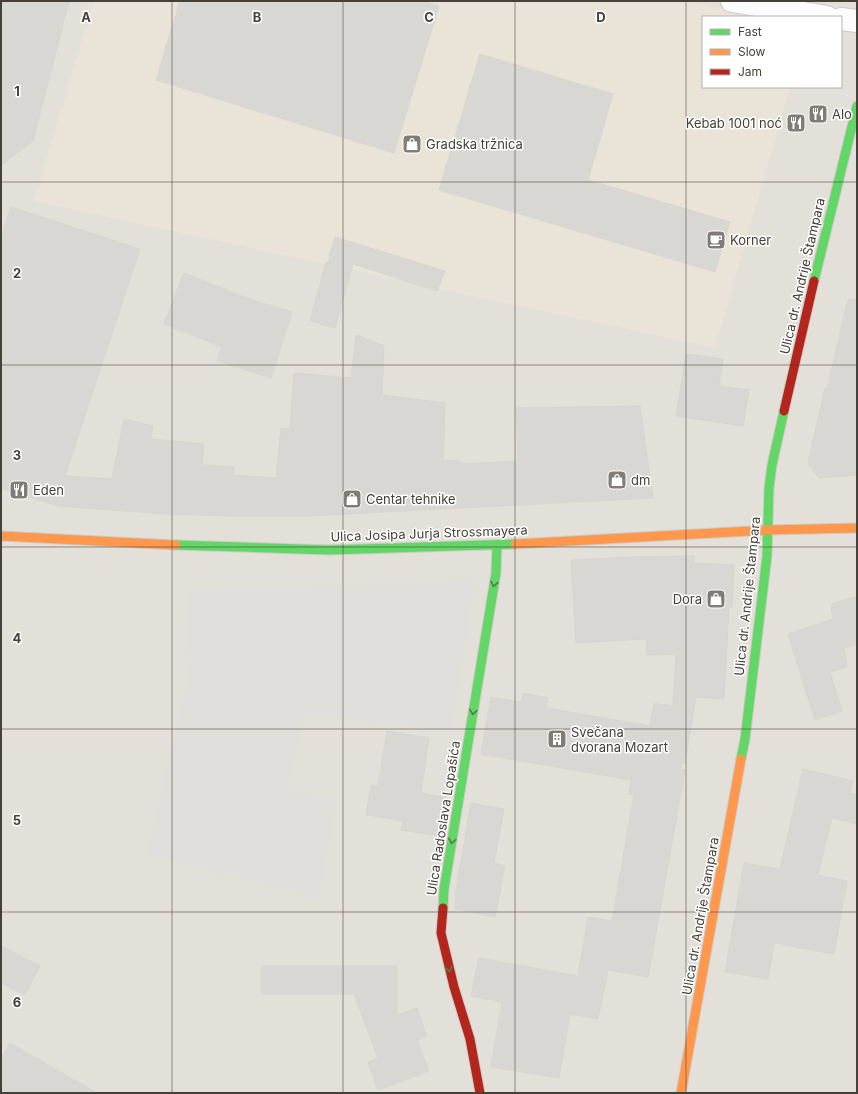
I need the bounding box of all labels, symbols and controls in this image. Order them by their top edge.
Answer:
text: A [81,9,91,25]
text: B [253,9,262,25]
text: C [424,9,434,25]
text: D [596,9,606,25]
legend [702,16,842,88]
text: Fast [738,24,762,39]
text: Slow [738,44,766,59]
text: Jam [738,64,762,79]
text: 1 [14,83,20,99]
restaurant icon: Alo [807,103,829,125]
place label: Alo [832,106,852,122]
restaurant icon: Kebab 1001 noć [785,112,807,134]
place label: Kebab 1001 noć [686,115,782,131]
shop icon: Gradska tržnica [401,133,423,155]
place label: Gradska tržnica [426,136,523,152]
street label: Ulica dr. Andrije Štampara [776,196,828,356]
cafe icon: Korner [705,229,727,251]
place label: Korner [730,232,771,248]
text: 2 [13,265,21,281]
text: 3 [13,447,21,463]
shop icon: dm [606,469,628,491]
place label: dm [631,472,650,488]
restaurant icon: Eden [8,479,30,501]
place label: Eden [33,482,64,498]
shop icon: Centar tehnike [341,488,363,510]
place label: Centar tehnike [366,491,456,507]
street label: Ulica dr. Andrije Štampara [731,516,763,676]
street label: Ulica Josipa Jurja Strossmayera [330,522,528,544]
one-way arrow [490,581,499,587]
shop icon: Dora [705,588,727,610]
place label: Dora [673,591,702,607]
text: 4 [13,630,22,646]
one-way arrow [469,709,478,715]
place label: Svečana dvorana Mozart [571,724,668,755]
building icon: Svečana dvorana Mozart [546,728,568,750]
street label: Ulica Radoslava Lopašića [423,739,463,897]
text: 5 [13,812,21,828]
street label: Ulica dr. Andrije Štampara [678,836,722,996]
one-way arrow [448,837,457,844]
one-way arrow [445,965,453,972]
text: 6 [13,994,21,1010]

